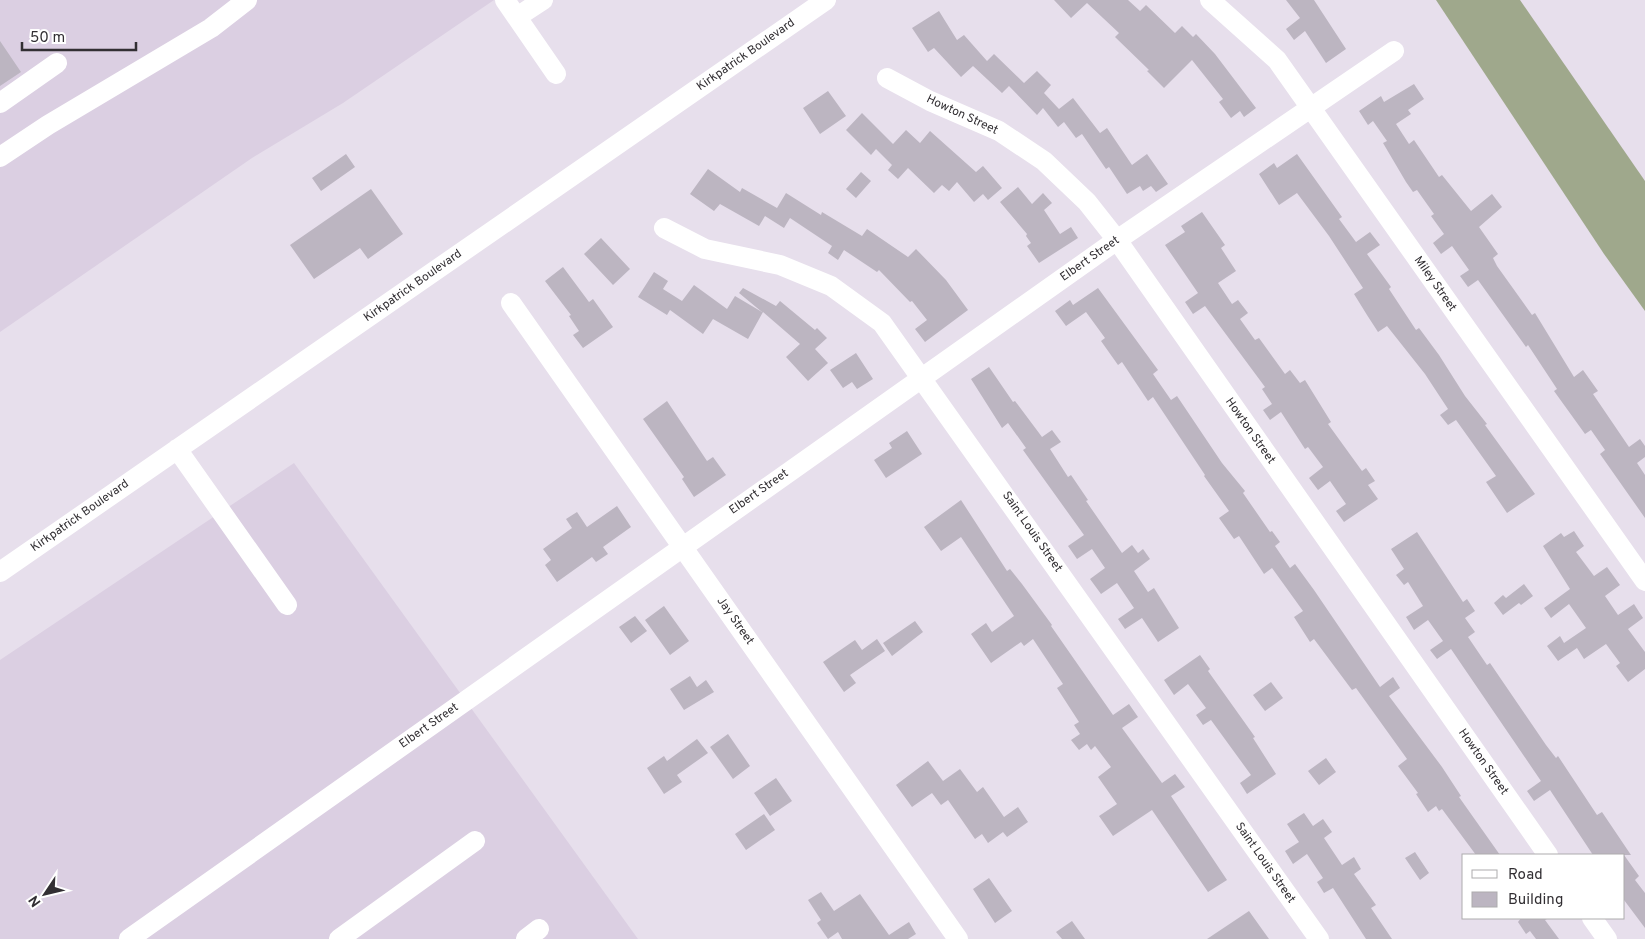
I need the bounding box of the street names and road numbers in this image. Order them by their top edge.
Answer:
street label: Kirkpatrick Boulevard [694,15,798,95]
street label: Howton Street [924,91,1000,139]
street label: Elbert Street [1057,233,1123,285]
street label: Kirkpatrick Boulevard [361,246,465,326]
street label: Miley Street [1410,253,1460,315]
street label: Howton Street [1221,395,1279,467]
street label: Elbert Street [726,466,792,518]
street label: Kirkpatrick Boulevard [28,476,132,556]
street label: Saint Louis Street [998,488,1066,576]
street label: Jay Street [713,594,757,648]
street label: Elbert Street [396,700,462,752]
street label: Howton Street [1454,726,1512,798]
street label: Saint Louis Street [1231,819,1299,907]

